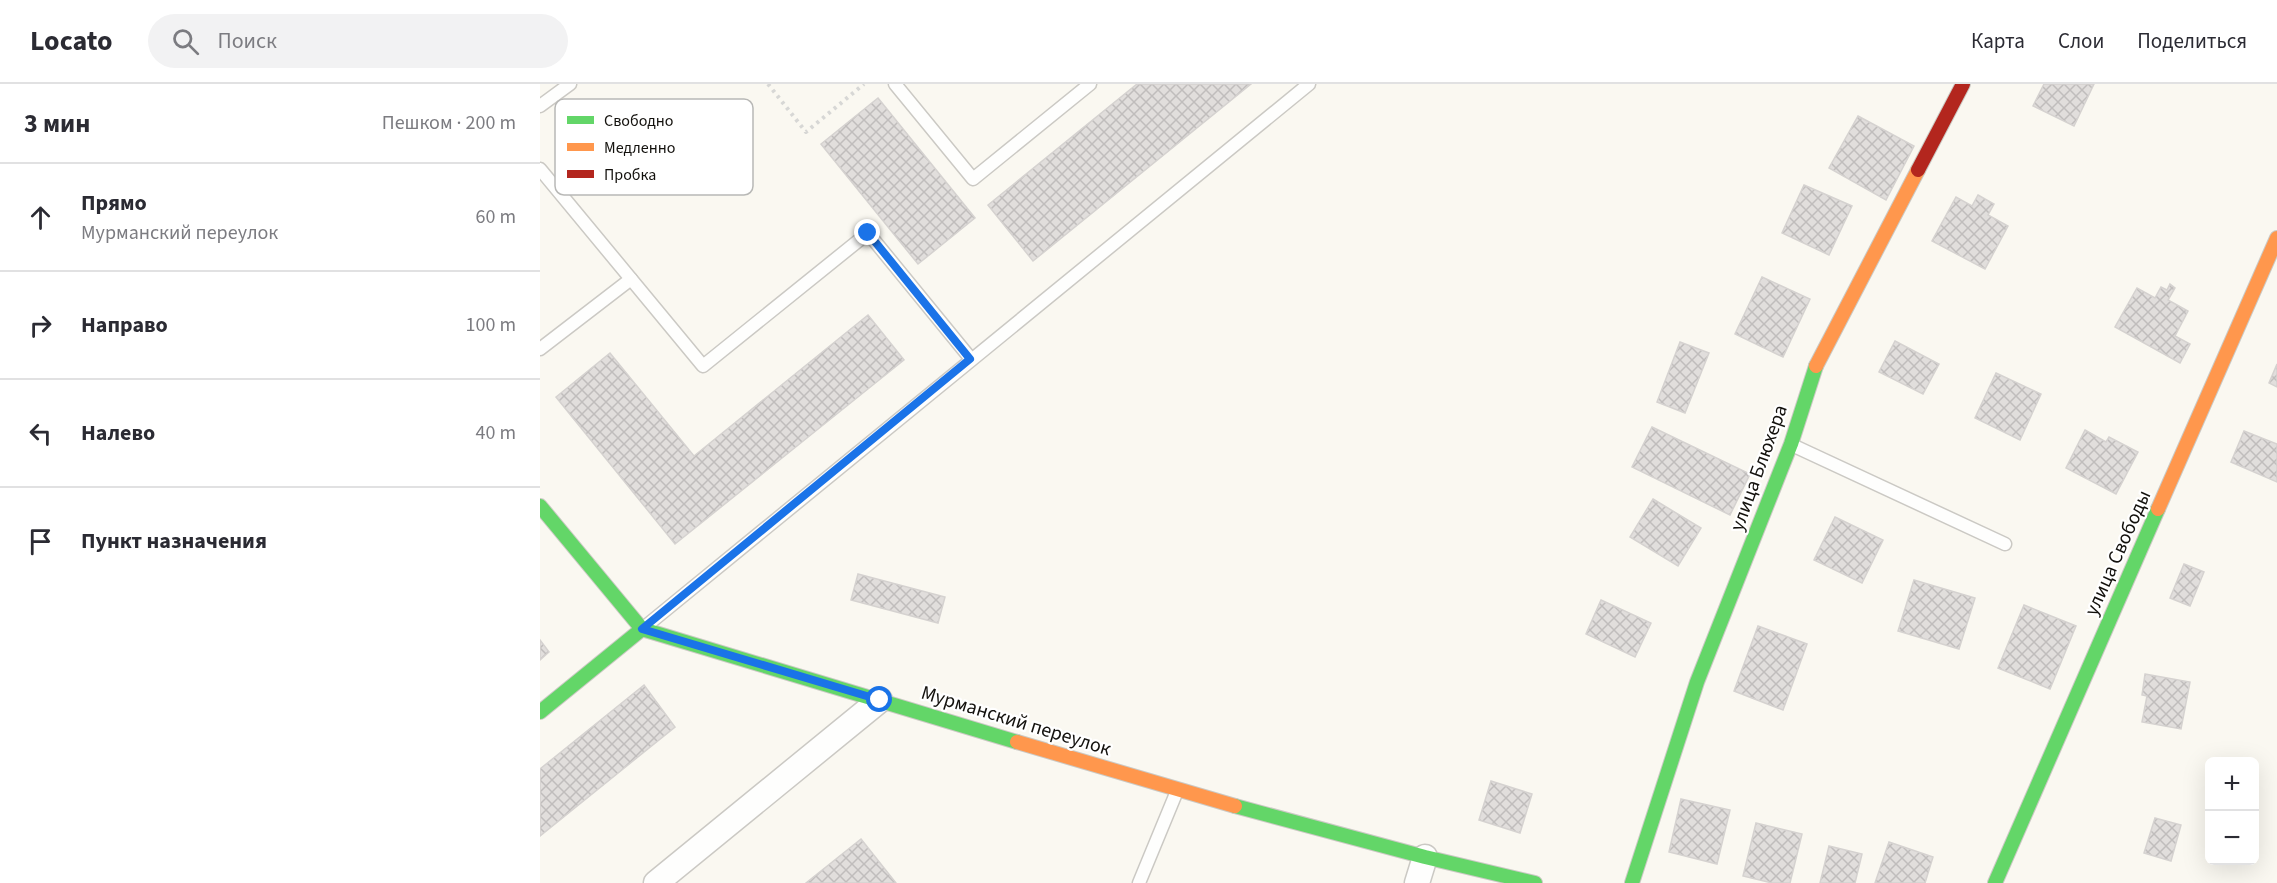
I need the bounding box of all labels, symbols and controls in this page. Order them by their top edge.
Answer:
search box [148,14,568,68]
text: Locato [30,21,112,61]
icon: search [169,25,202,58]
text: Поиск [217,25,277,57]
text: Карта [1971,26,2025,56]
text: Слои [2058,26,2104,56]
text: Поделиться [2137,26,2247,56]
legend [555,99,753,195]
text: 3 мин [24,105,90,142]
text: Пешком · 200 m [382,109,516,137]
text: Свободно [604,110,674,132]
text: Медленно [604,137,675,159]
text: Пробка [604,164,656,186]
text: Прямо [81,187,147,219]
icon: ahead [24,201,57,234]
text: 60 m [476,203,516,231]
text: Мурманский переулок [81,219,278,247]
route end [854,219,880,245]
icon: right [24,309,57,342]
text: Направо [81,309,168,341]
text: 100 m [466,311,516,339]
street label: улица Блюхера [1723,401,1795,535]
icon: left [24,417,57,450]
text: Налево [81,417,155,449]
text: 40 m [476,419,516,447]
street label: улица Свободы [2078,486,2158,620]
icon: arrive [24,525,57,558]
text: Пункт назначения [81,525,267,557]
street label: Мурманский переулок [918,679,1114,763]
route start [866,686,892,712]
map controls [2205,757,2259,865]
button: + [2205,757,2259,811]
button: − [2205,811,2259,865]

